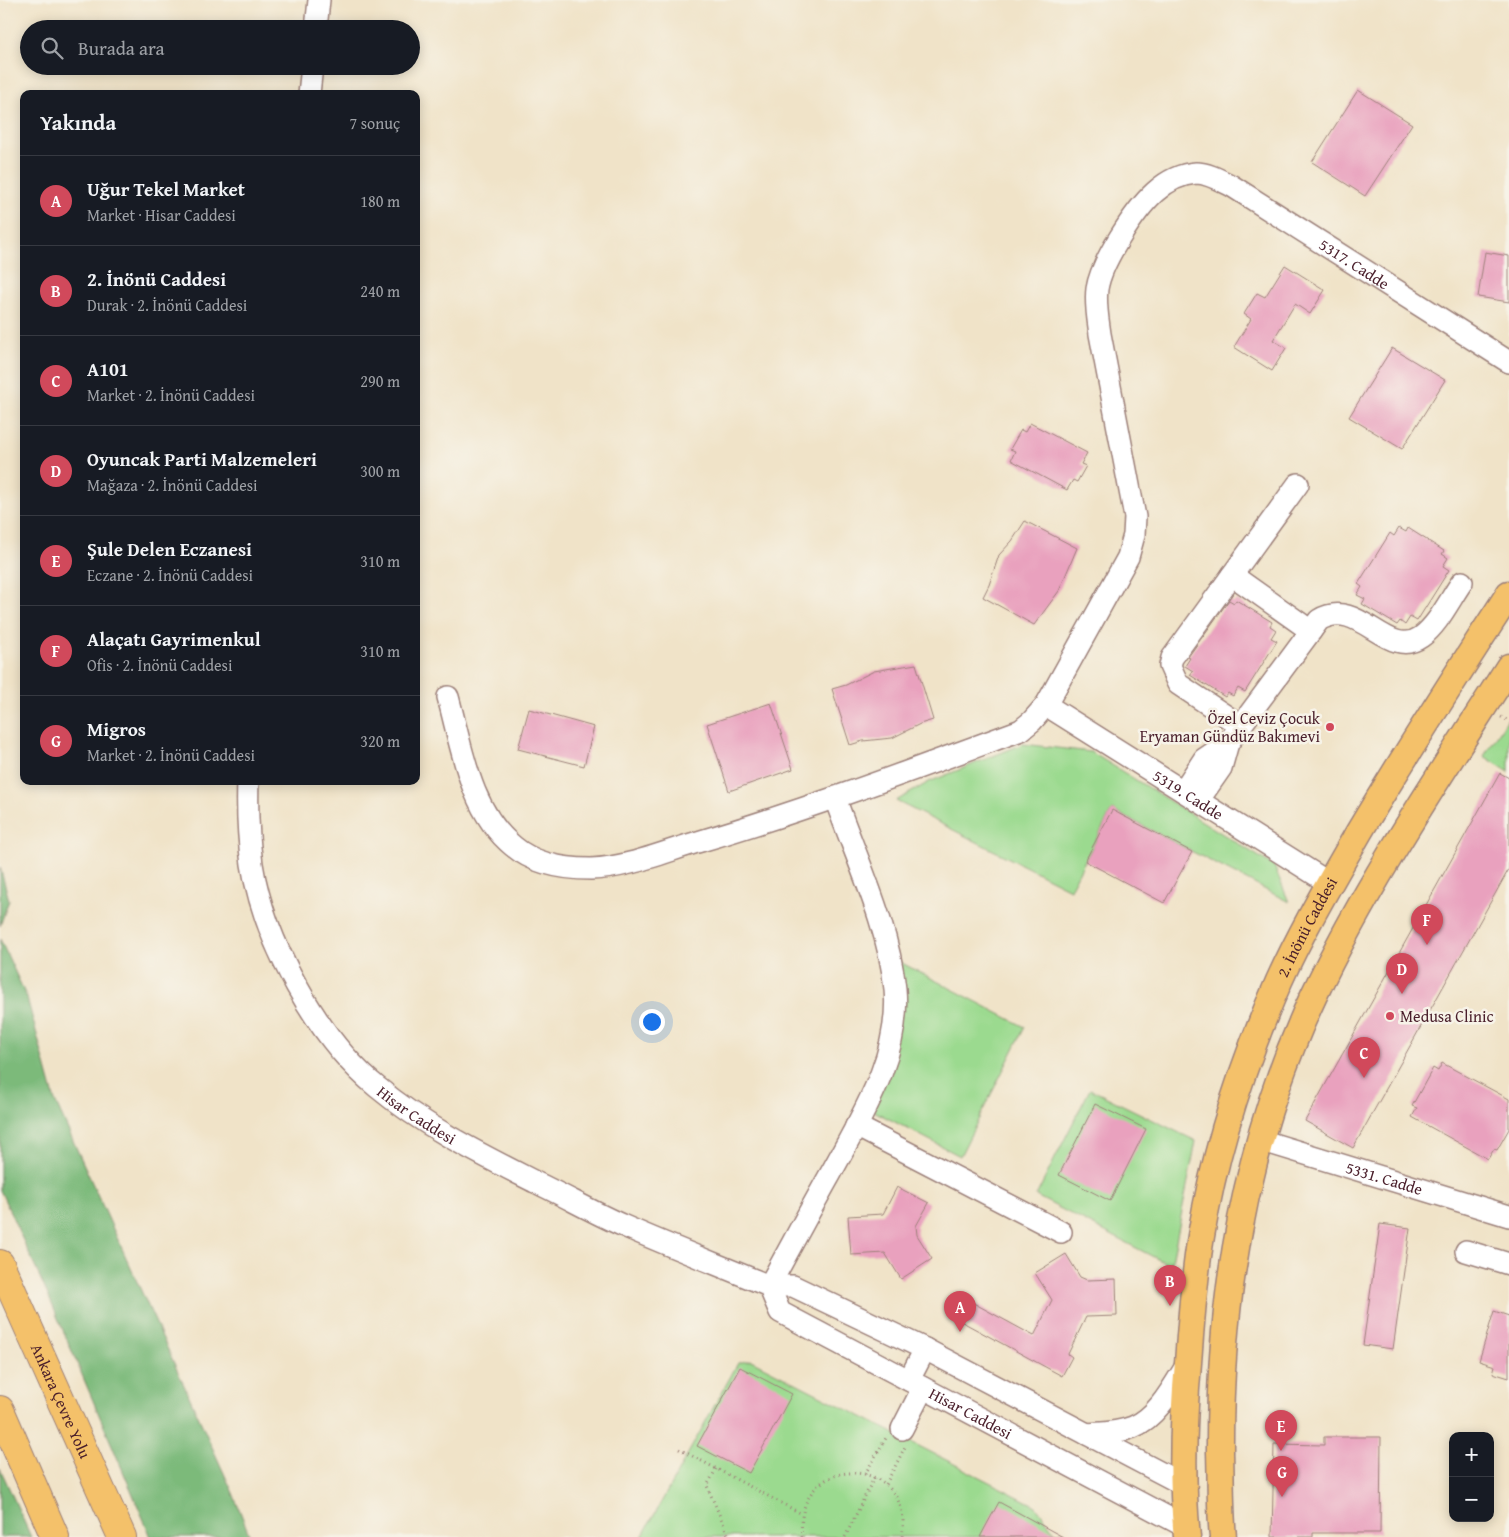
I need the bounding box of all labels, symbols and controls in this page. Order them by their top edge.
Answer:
search box [20,20,420,75]
icon: search [38,34,66,62]
text: Burada ara [78,34,165,62]
text: Yakında [40,107,116,138]
text: 7 sonuç [350,111,400,135]
text: Uğur Tekel Market [87,175,245,203]
text: A [51,189,61,213]
text: 180 m [360,189,400,213]
text: Market · Hisar Caddesi [87,203,236,227]
street label: 5317. Cadde [1315,232,1394,295]
text: 2. İnönü Caddesi [87,265,226,293]
text: B [51,279,61,303]
text: 240 m [360,279,400,303]
text: Durak · 2. İnönü Caddesi [87,293,247,317]
text: A101 [87,355,129,383]
text: C [51,369,61,393]
text: 290 m [360,369,400,393]
text: Market · 2. İnönü Caddesi [87,383,255,407]
text: Oyuncak Parti Malzemeleri [87,445,317,473]
text: D [51,459,61,483]
text: 300 m [360,459,400,483]
text: Mağaza · 2. İnönü Caddesi [87,473,258,497]
text: Şule Delen Eczanesi [87,535,252,563]
text: E [52,549,60,573]
text: 310 m [360,549,400,573]
text: Eczane · 2. İnönü Caddesi [87,563,253,587]
text: Alaçatı Gayrimenkul [87,625,261,653]
text: F [52,639,60,663]
text: 310 m [360,639,400,663]
text: Ofis · 2. İnönü Caddesi [87,653,232,677]
place label: Özel Ceviz Çocuk Eryaman Gündüz Bakımevi [1140,706,1321,748]
text: Migros [87,715,146,743]
marker: Özel Ceviz Çocuk Eryaman Gündüz Bakımevi [1324,721,1336,733]
text: G [51,729,61,753]
text: 320 m [360,729,400,753]
text: Market · 2. İnönü Caddesi [87,743,255,767]
street label: 5319. Cadde [1148,763,1228,826]
street label: 2. İnönü Caddesi [1270,872,1343,981]
pin: F [1411,904,1443,945]
pin: D [1386,953,1418,994]
place label: Medusa Clinic [1400,1004,1494,1028]
your location [639,1009,665,1035]
marker: Medusa Clinic [1384,1010,1396,1022]
pin: C [1348,1037,1380,1078]
street label: Hisar Caddesi [372,1080,461,1150]
street label: 5331. Cadde [1343,1155,1426,1201]
pin: B [1154,1265,1186,1306]
pin: A [944,1291,976,1332]
street label: Ankara Çevre Yolu [25,1340,97,1463]
street label: Hisar Caddesi [925,1381,1017,1445]
pin: E [1265,1410,1297,1451]
map controls [1449,1432,1494,1522]
button: + [1449,1432,1494,1477]
pin: G [1266,1456,1298,1497]
button: − [1449,1477,1494,1522]

